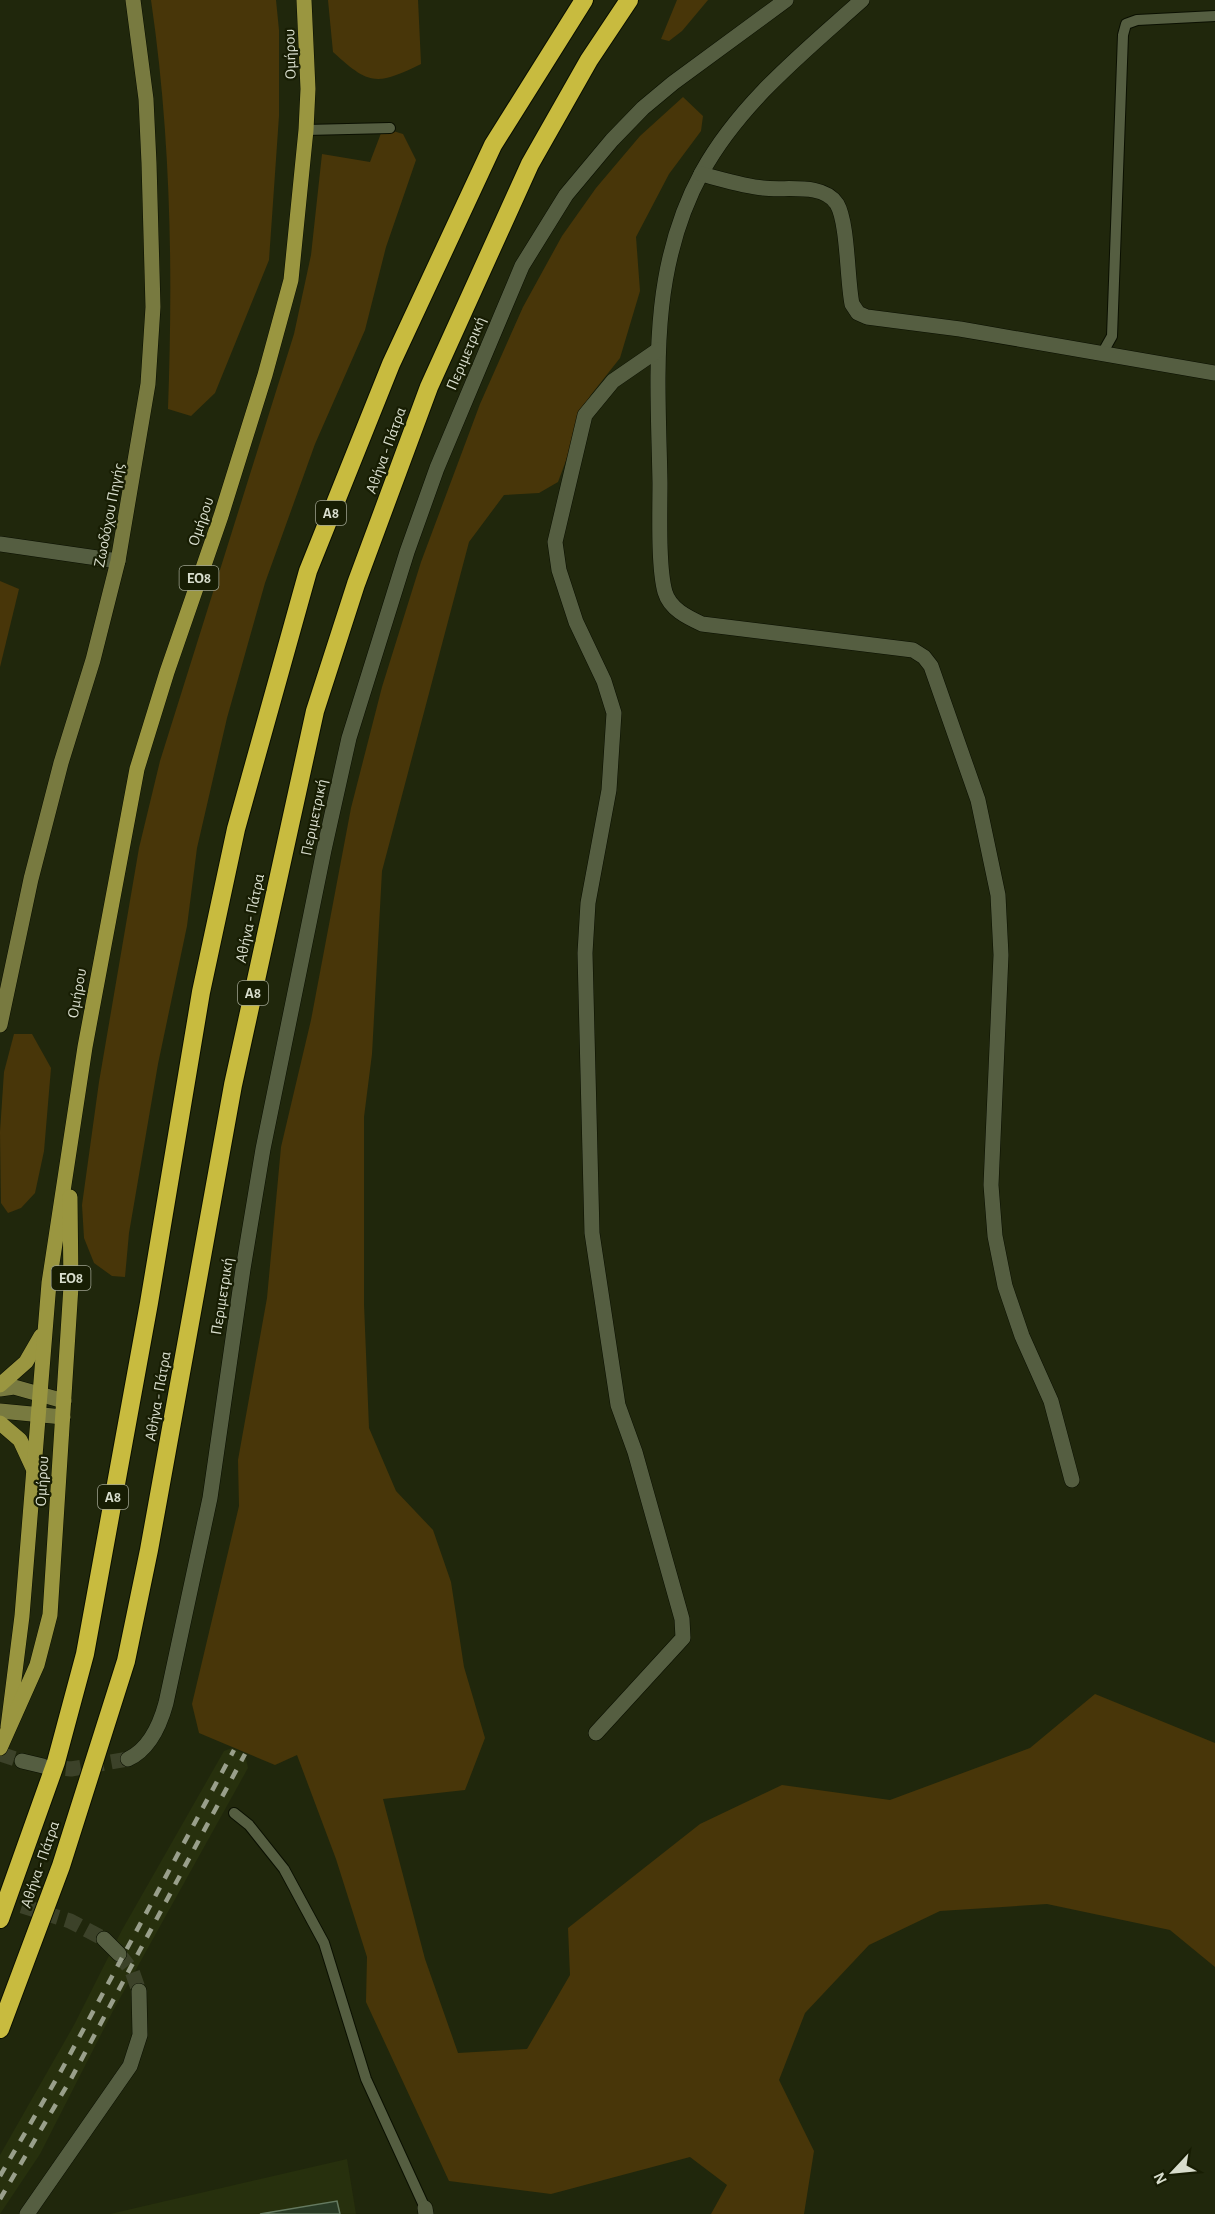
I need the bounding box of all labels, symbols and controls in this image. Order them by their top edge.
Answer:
street label: Ομήρου [281,29,299,79]
street label: Περιμετρική [443,314,489,392]
street label: Αθήνα - Πάτρα [363,405,409,496]
street label: Ζωοδόχου Πηγής [91,462,128,569]
street label: Ομήρου [185,495,217,548]
road number: Α8 [316,501,346,525]
road number: ΕΟ8 [180,566,218,590]
street label: Περιμετρική [298,777,330,857]
street label: Αθήνα - Πάτρα [233,872,267,964]
street label: Ομήρου [65,967,89,1019]
road number: Α8 [238,981,268,1005]
street label: Περιμετρική [208,1256,236,1336]
road number: ΕΟ8 [52,1266,90,1290]
street label: Αθήνα - Πάτρα [142,1350,174,1442]
street label: Ομήρου [33,1456,51,1507]
road number: Α8 [98,1485,128,1509]
street label: Αθήνα - Πάτρα [18,1819,62,1910]
north arrow [1143,2142,1203,2202]
text: N [1151,2170,1170,2187]

